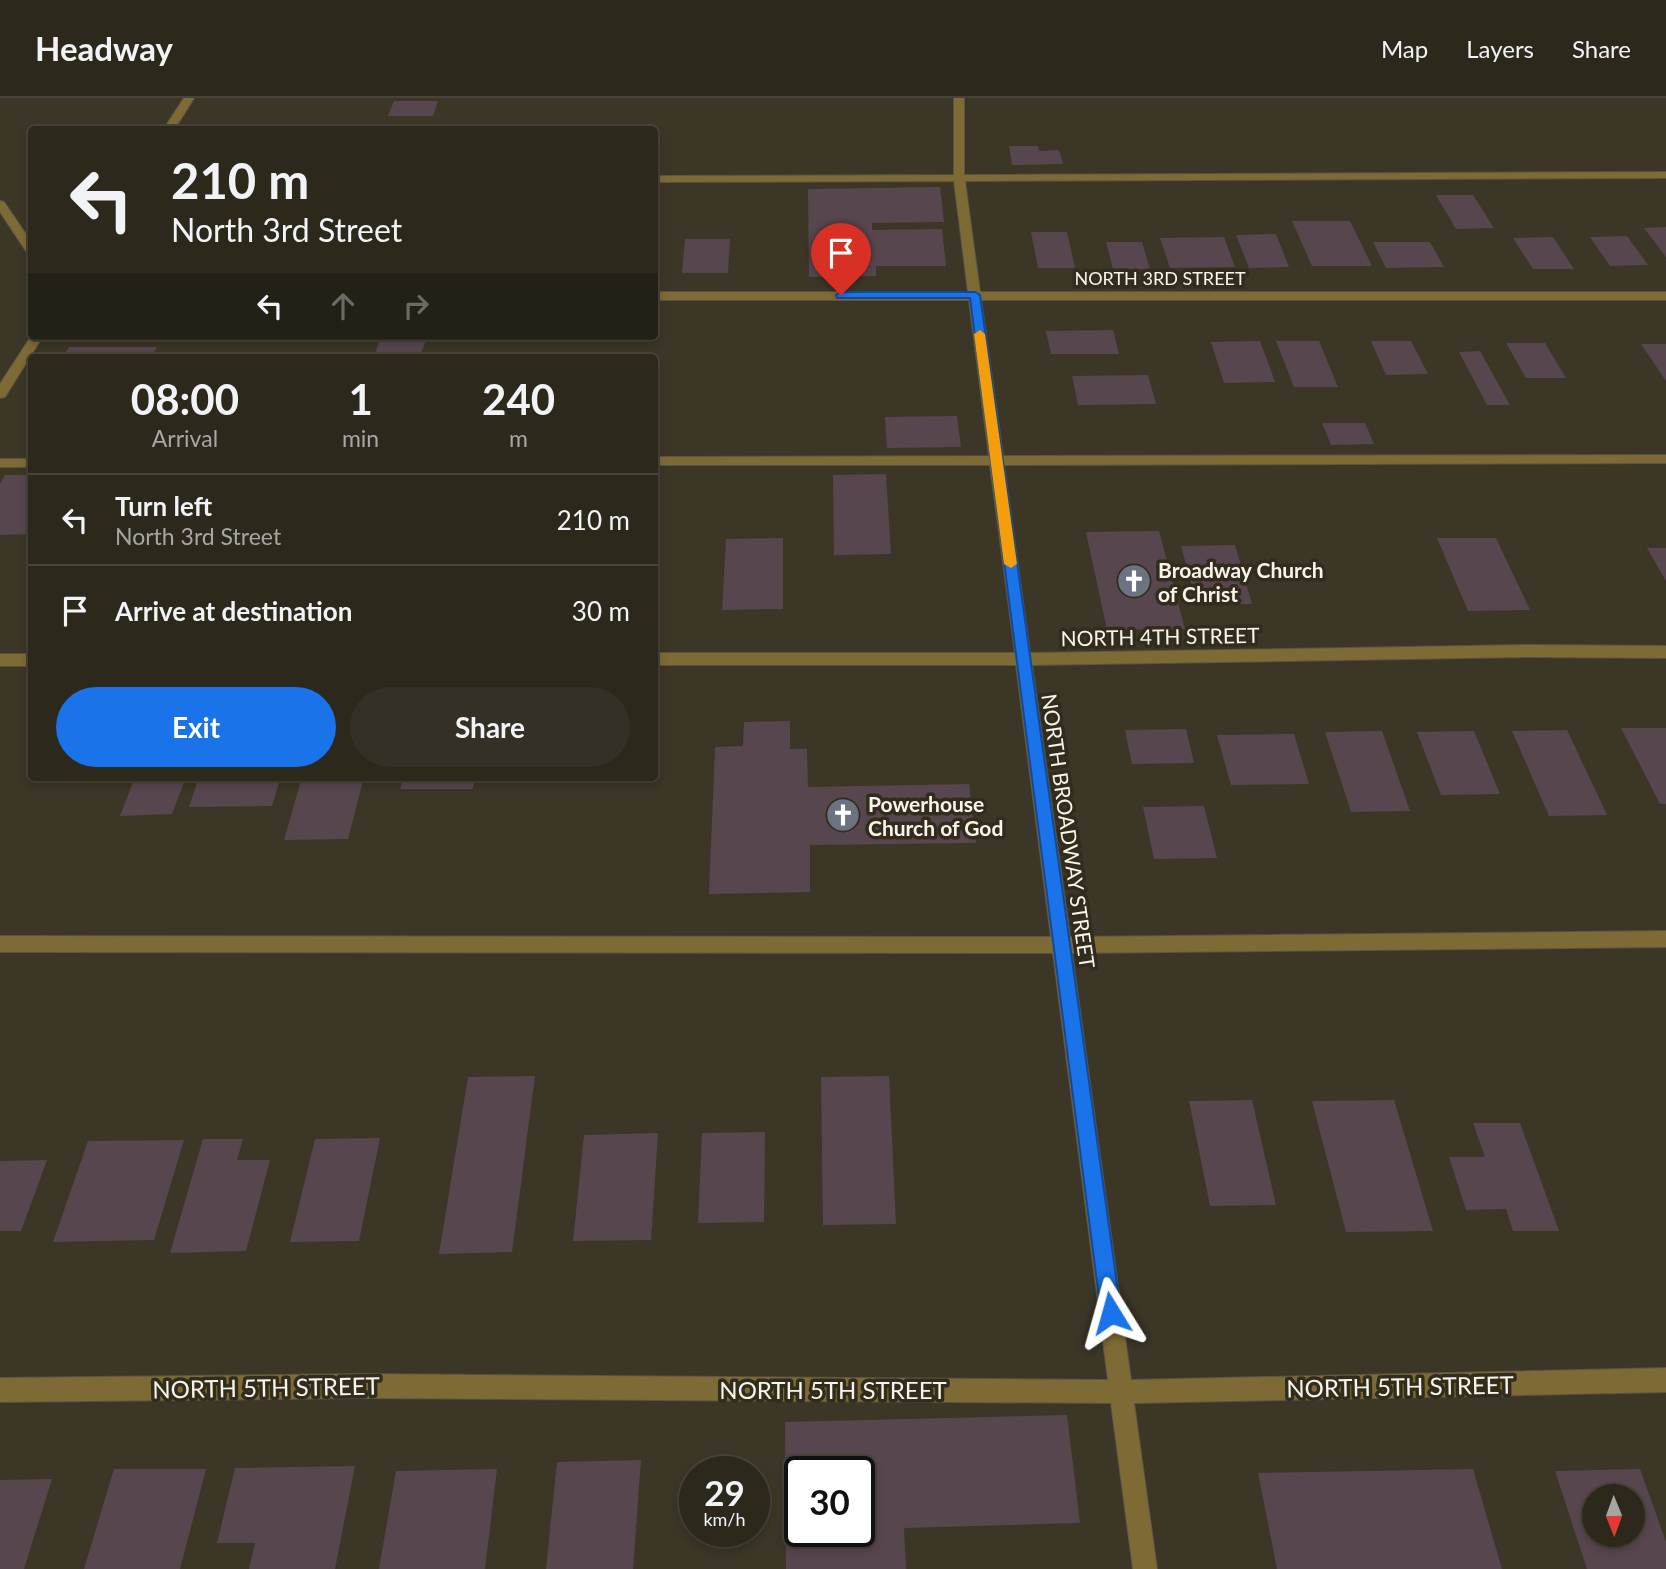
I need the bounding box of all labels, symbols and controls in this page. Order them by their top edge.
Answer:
text: Headway [35,28,173,68]
text: Map [1381,34,1428,63]
text: Layers [1466,34,1534,63]
text: Share [1572,34,1631,63]
text: 210 m [171,151,309,209]
icon: left [56,154,147,245]
text: North 3rd Street [171,210,402,249]
pin [811,223,871,295]
icon: arrive [822,234,860,272]
street label: NORTH 3RD STREET [1074,267,1246,289]
icon: left [251,287,289,325]
icon: ahead [324,287,362,325]
icon: right [397,287,435,325]
text: 08:00 [131,374,239,424]
text: 1 [348,374,373,424]
text: 240 [482,374,555,424]
text: Arrival [152,424,218,452]
text: min [342,424,379,452]
text: m [509,424,528,452]
text: Turn left [115,490,212,522]
icon: left [56,501,94,539]
text: 210 m [557,504,630,536]
text: North 3rd Street [115,522,281,550]
place label: Broadway Church of Christ [1158,557,1324,606]
church icon: Broadway Church of Christ [1115,562,1153,600]
icon: arrive [56,592,94,630]
text: Arrive at destination [115,595,352,627]
text: 30 m [572,595,630,627]
street label: NORTH 4TH STREET [1060,622,1260,650]
button: Exit [56,687,336,767]
button: Share [350,687,630,767]
street label: NORTH BROADWAY STREET [1037,692,1101,971]
place label: Powerhouse Church of God [868,791,1003,840]
church icon: Powerhouse Church of God [824,796,862,834]
position arrow [1074,1276,1148,1350]
street label: NORTH 5TH STREET [1286,1370,1514,1402]
street label: NORTH 5TH STREET [152,1371,380,1403]
street label: NORTH 5TH STREET [719,1375,947,1404]
speed limit sign: 30 [784,1456,875,1547]
text: 29 [704,1471,745,1513]
north arrow [1582,1484,1645,1547]
map controls [1582,1484,1645,1547]
text: km/h [703,1508,746,1530]

